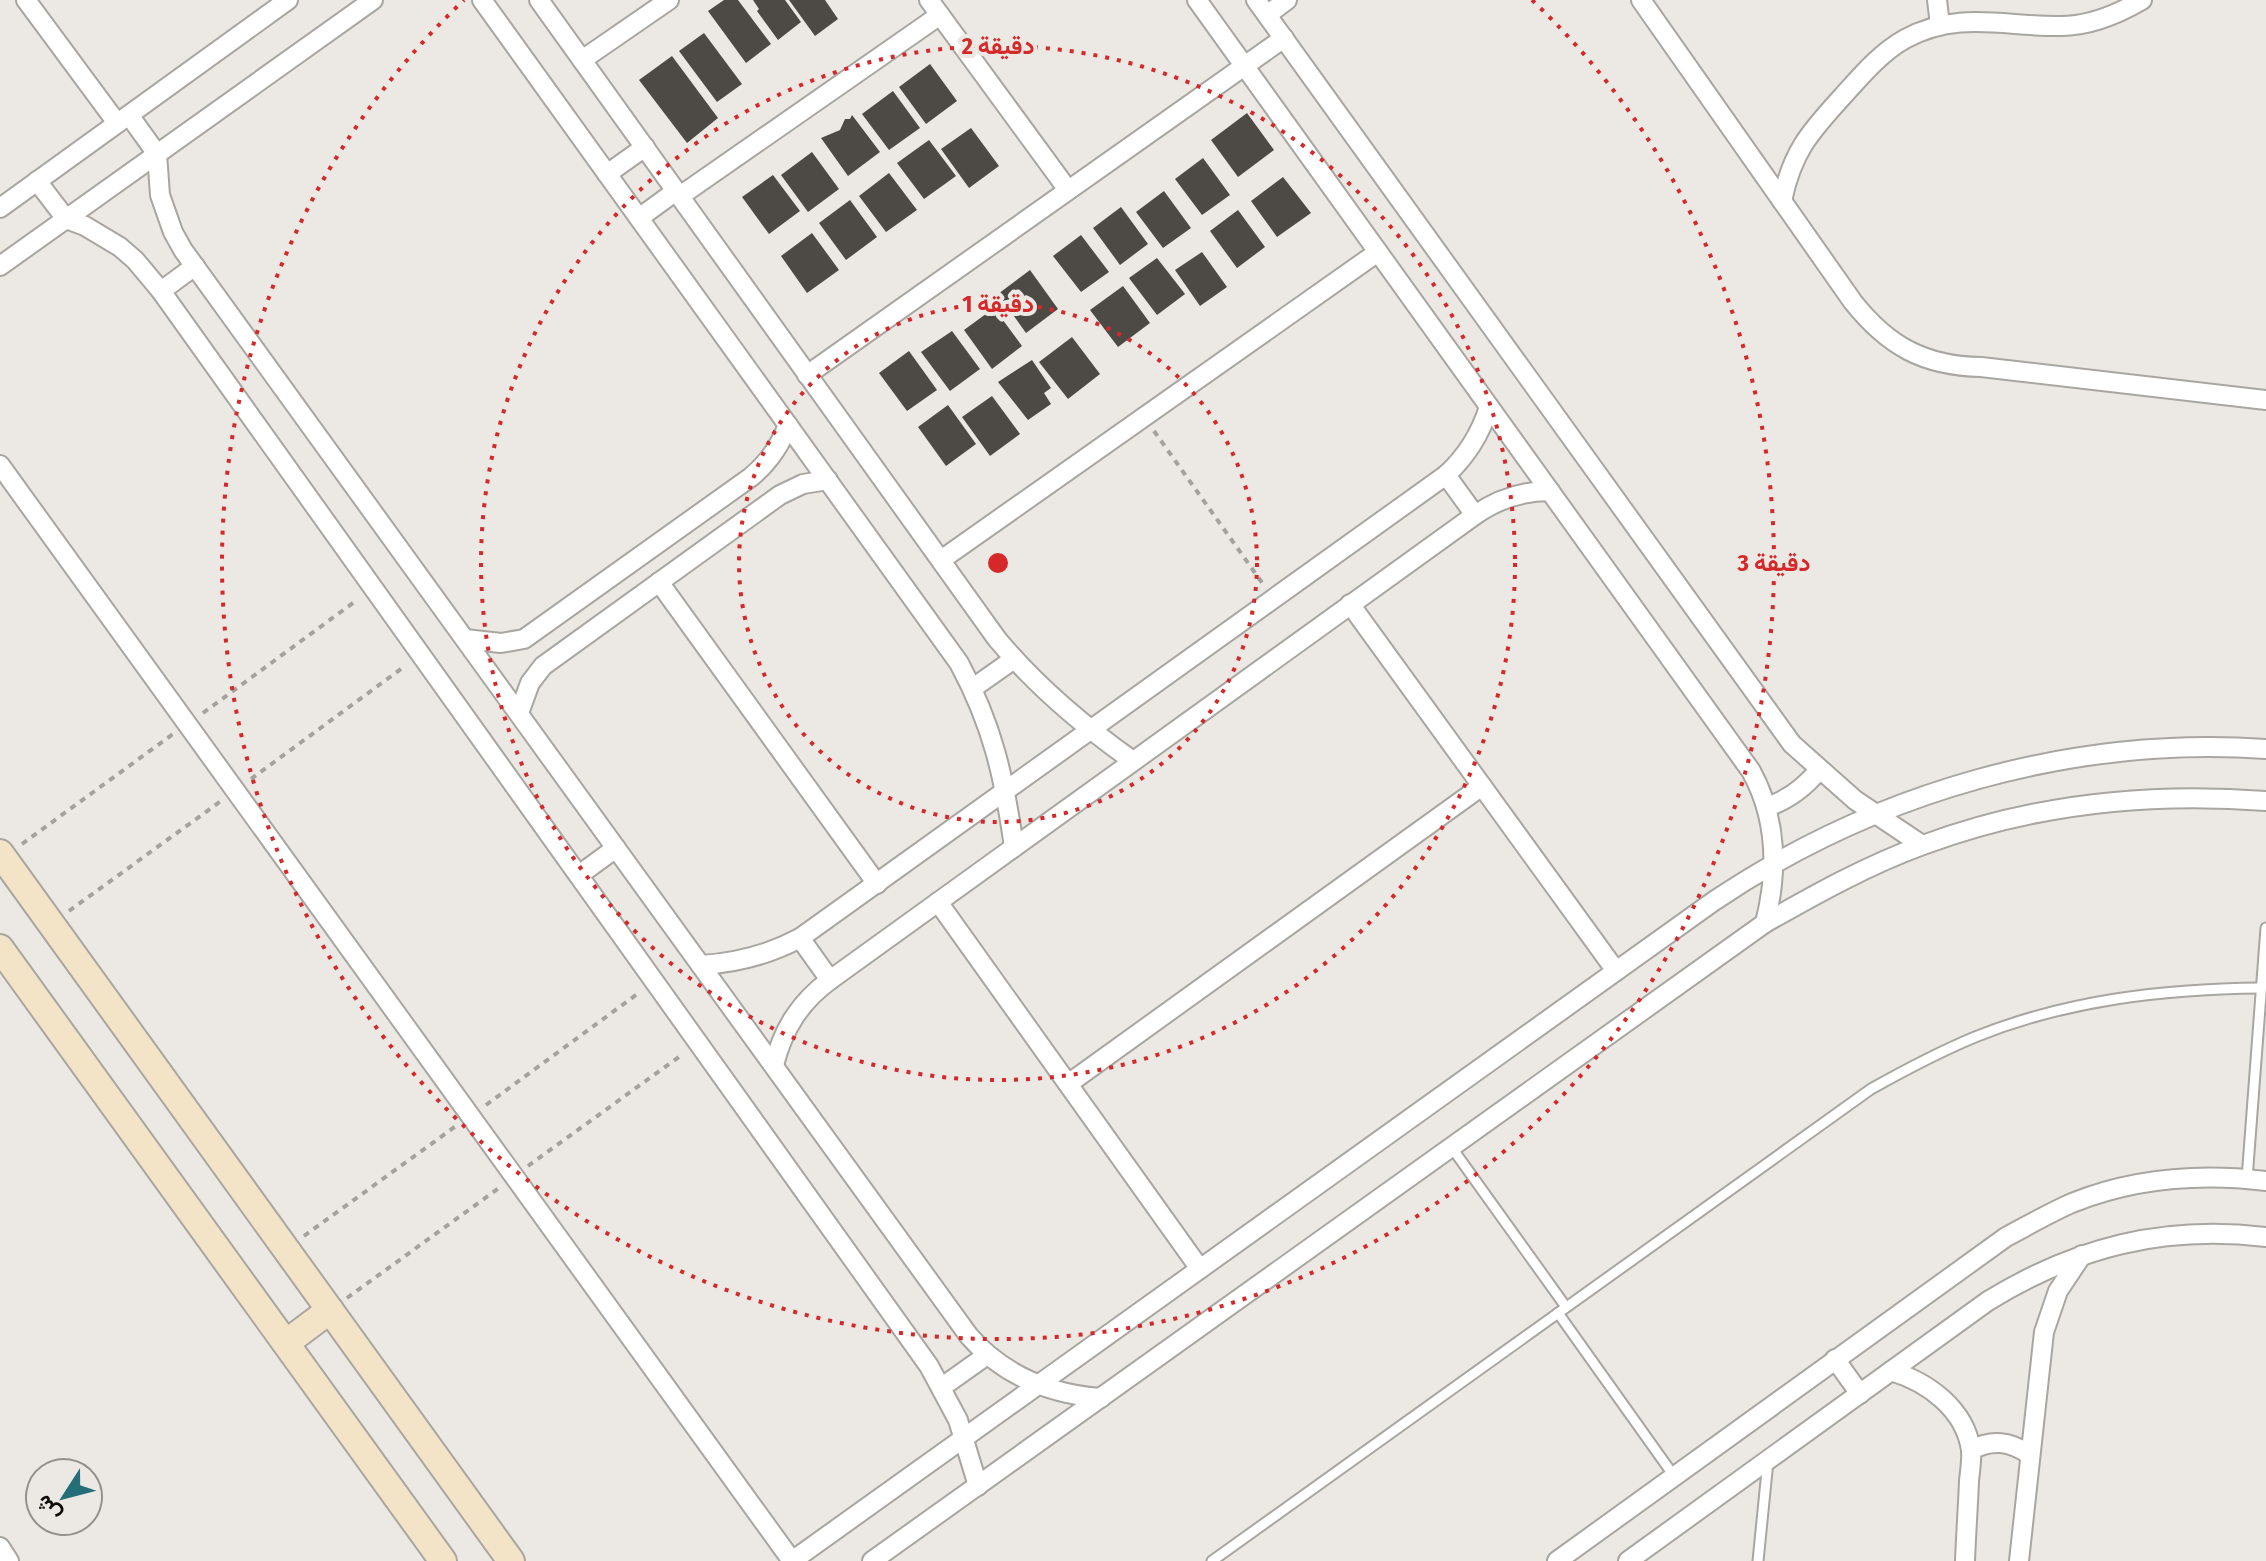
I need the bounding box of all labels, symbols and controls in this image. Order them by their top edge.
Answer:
text: 2 دقيقة [961,32,1034,60]
text: 1 دقيقة [962,290,1034,318]
centre of rings [984,549,1012,577]
text: 3 دقيقة [1737,549,1810,577]
north arrow [24,1457,104,1537]
text: ش [30,1490,67,1527]

